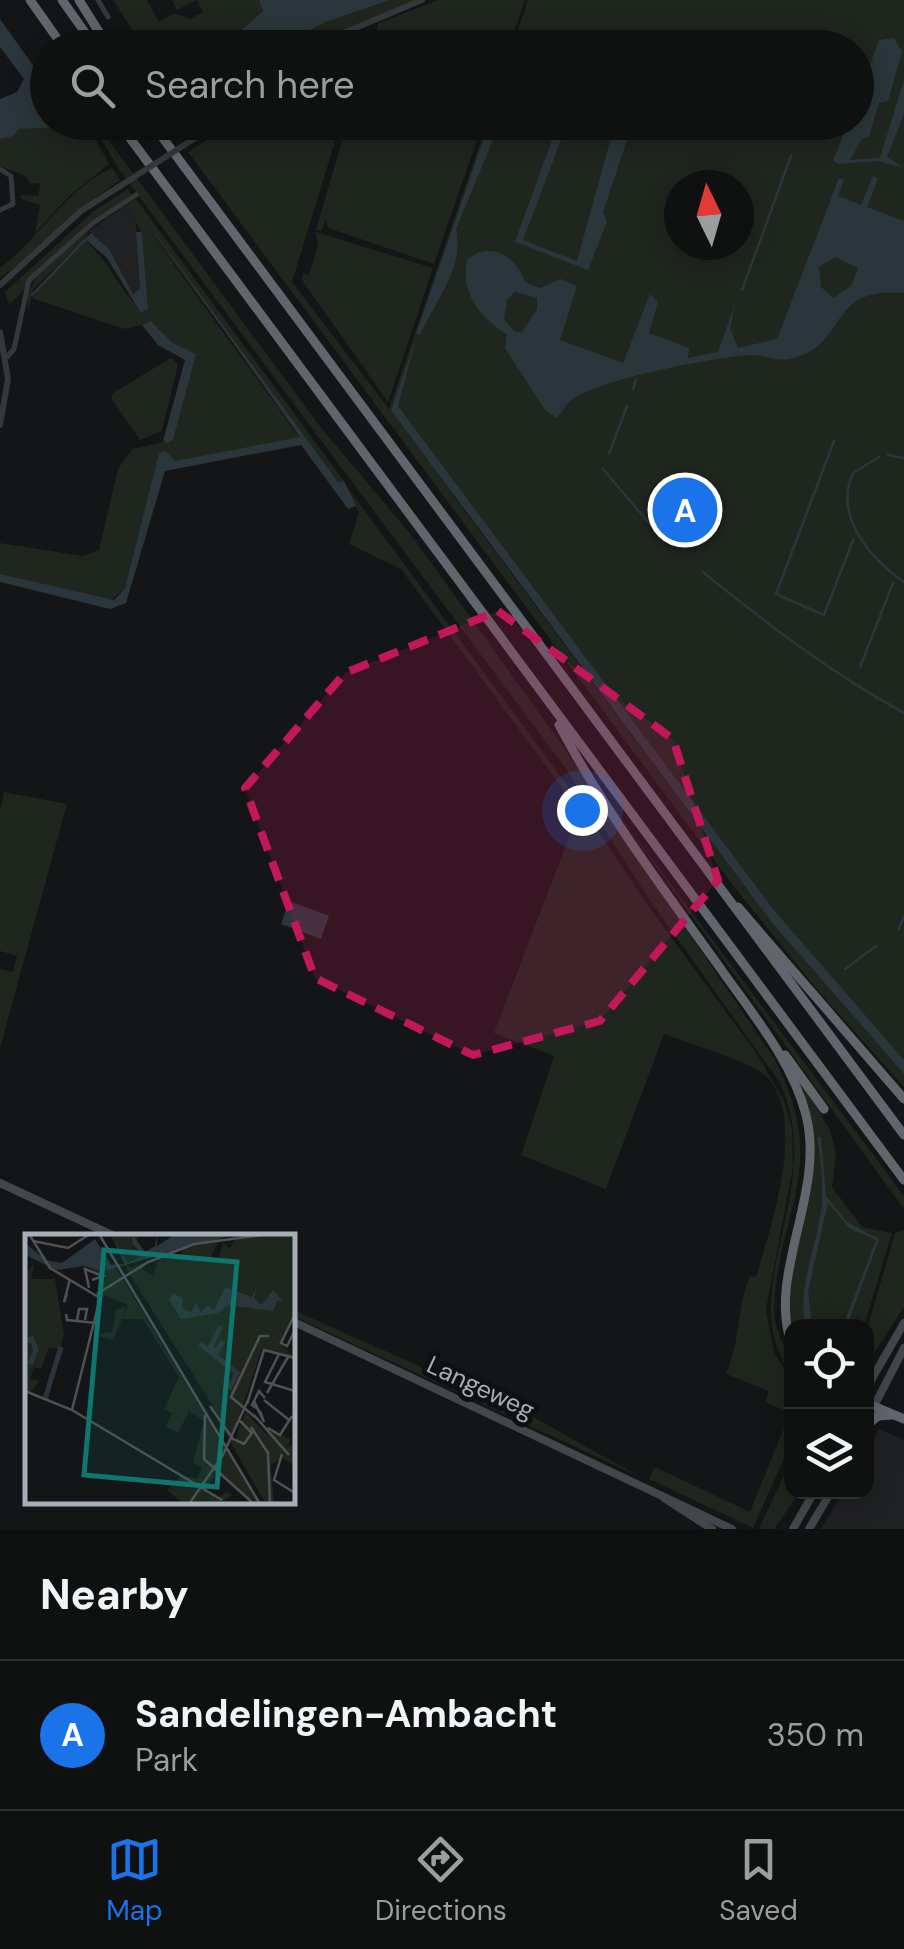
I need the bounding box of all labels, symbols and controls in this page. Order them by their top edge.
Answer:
search box [30,30,874,140]
icon: search [65,58,120,113]
text: Search here [145,60,355,110]
north arrow [664,170,754,260]
pin: A [652,472,718,548]
your location [557,785,608,836]
inset map [25,1234,295,1504]
map controls [784,1319,874,1499]
button: locate [784,1319,874,1409]
street label: Langeweg [422,1348,540,1427]
button: layers [784,1409,874,1499]
text: Nearby [40,1567,189,1622]
text: Sandelingen-Ambacht [135,1689,557,1739]
text: A [61,1714,84,1756]
text: 350 m [767,1714,864,1756]
text: Park [135,1739,198,1781]
tab: Map [106,1832,163,1929]
tab: Directions [375,1832,507,1929]
tab: Saved [719,1832,798,1929]

